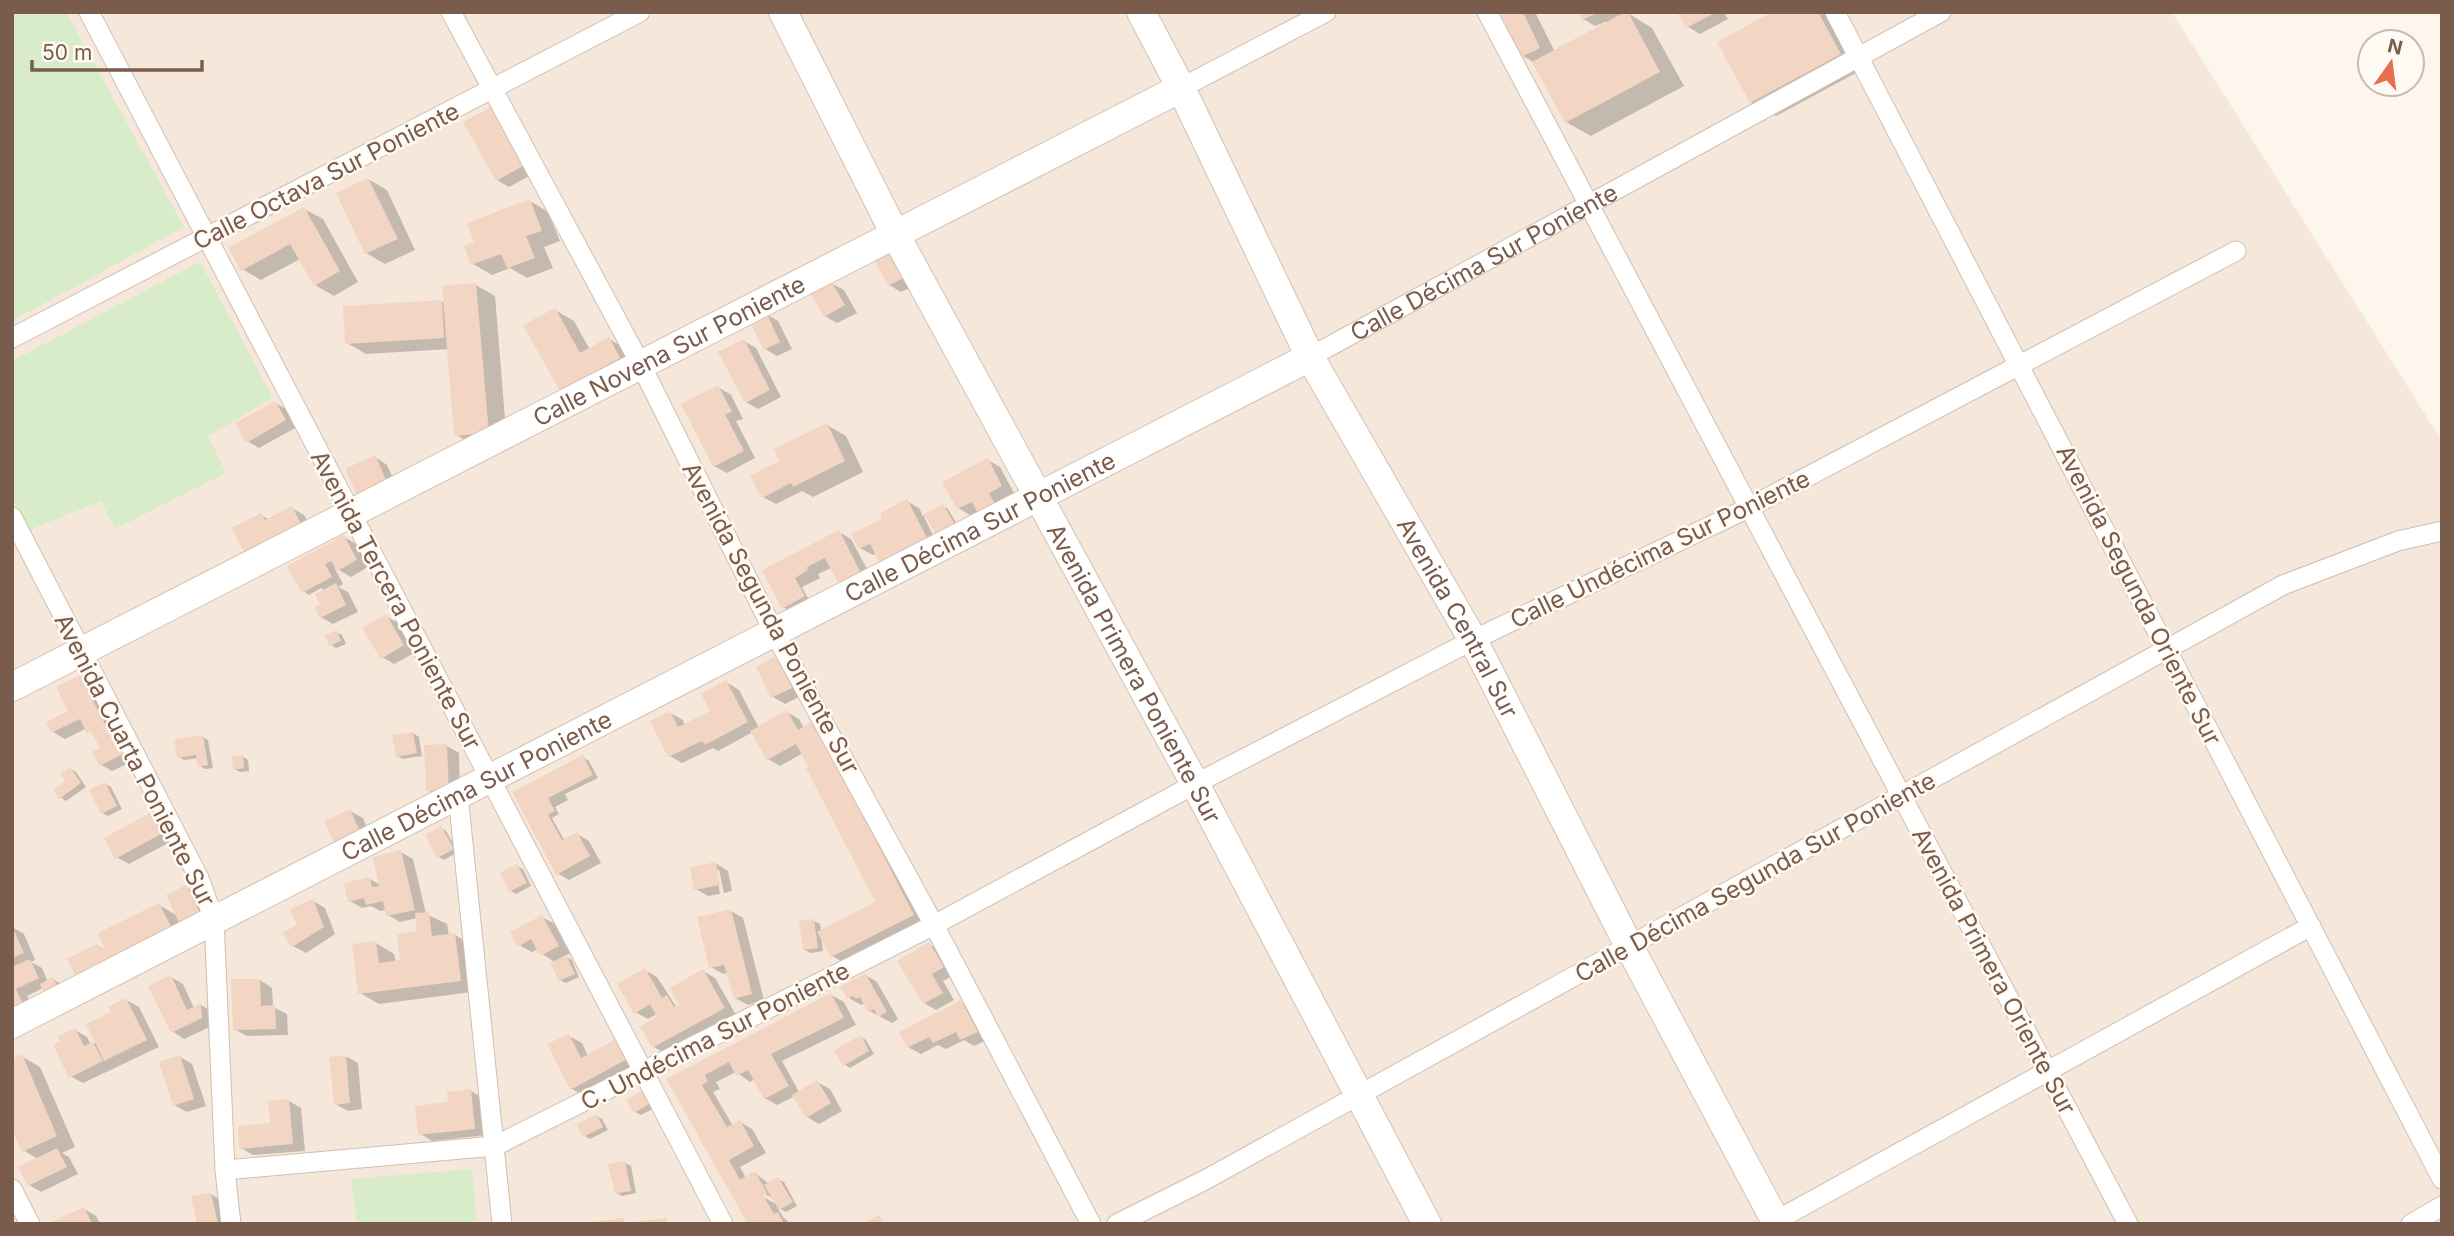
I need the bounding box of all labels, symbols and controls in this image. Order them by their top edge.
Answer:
scale bar [32,28,201,72]
north arrow [2356,28,2426,98]
text: N [2385,34,2405,60]
text: 50 m [42,40,92,65]
street label: Calle Octava Sur Poniente [188,96,464,256]
street label: Calle Décima Sur Poniente [1345,177,1622,347]
street label: Calle Novena Sur Poniente [528,269,810,432]
street label: Avenida Segunda Oriente Sur [2050,440,2228,750]
street label: Avenida Tercera Poniente Sur [305,445,487,755]
street label: Calle Décima Sur Poniente [840,445,1120,608]
street label: Avenida Segunda Poniente Sur [676,457,866,779]
street label: Calle Undécima Sur Poniente [1506,464,1814,634]
street label: Avenida Central Sur [1391,512,1525,723]
street label: Avenida Primera Poniente Sur [1041,519,1227,828]
street label: Avenida Cuarta Poniente Sur [48,609,222,911]
street label: Calle Décima Sur Poniente [336,704,616,867]
street label: Calle Décima Segunda Sur Poniente [1570,766,1940,988]
street label: Avenida Primera Oriente Sur [1906,823,2082,1119]
street label: C. Undécima Sur Poniente [576,956,854,1116]

